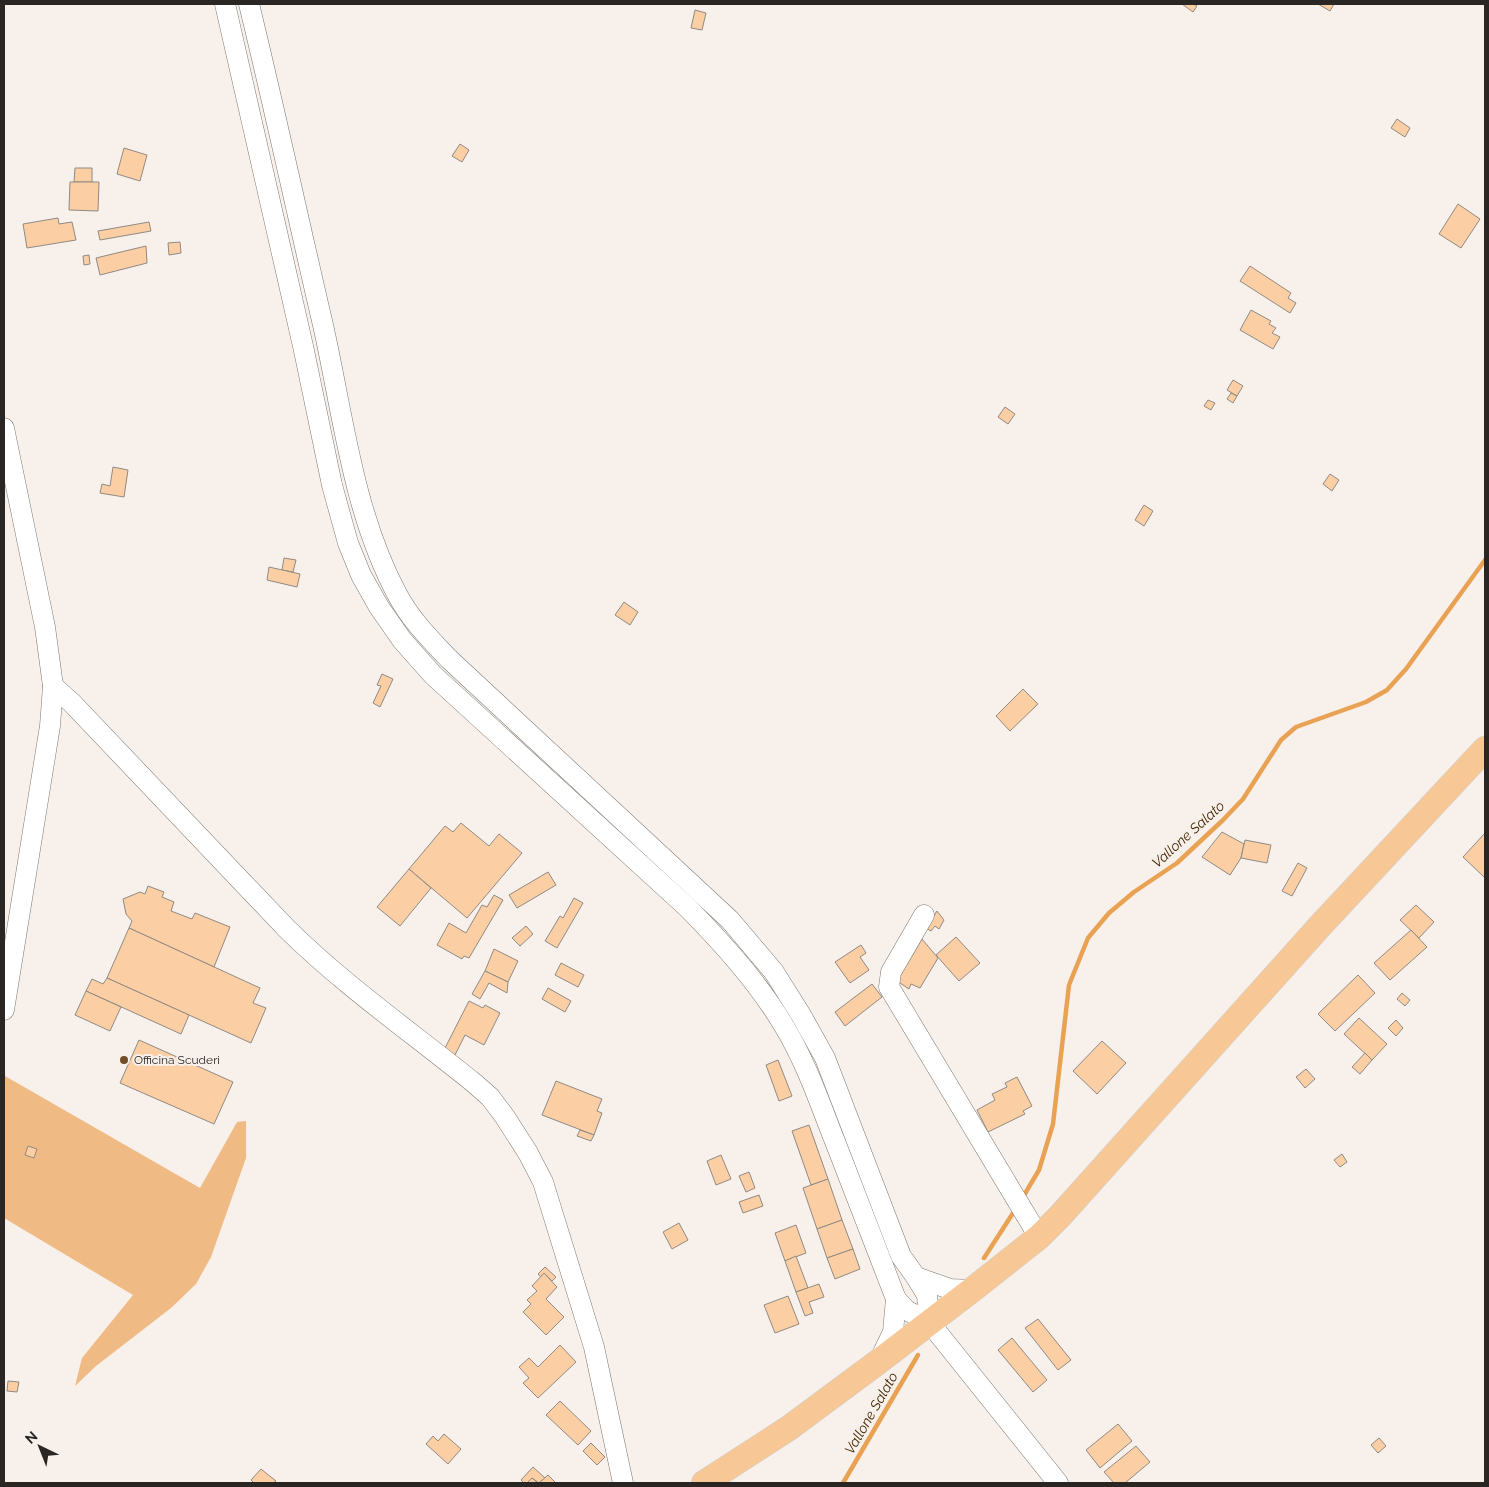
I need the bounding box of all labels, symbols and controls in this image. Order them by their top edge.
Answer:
water label: Vallone Salato [1149,797,1227,871]
place label: Officina Scuderi [134,1053,220,1067]
marker: Officina Scuderi [118,1054,130,1066]
water label: Vallone Salato [841,1369,901,1457]
north arrow [15,1422,65,1472]
text: N [22,1428,40,1447]

